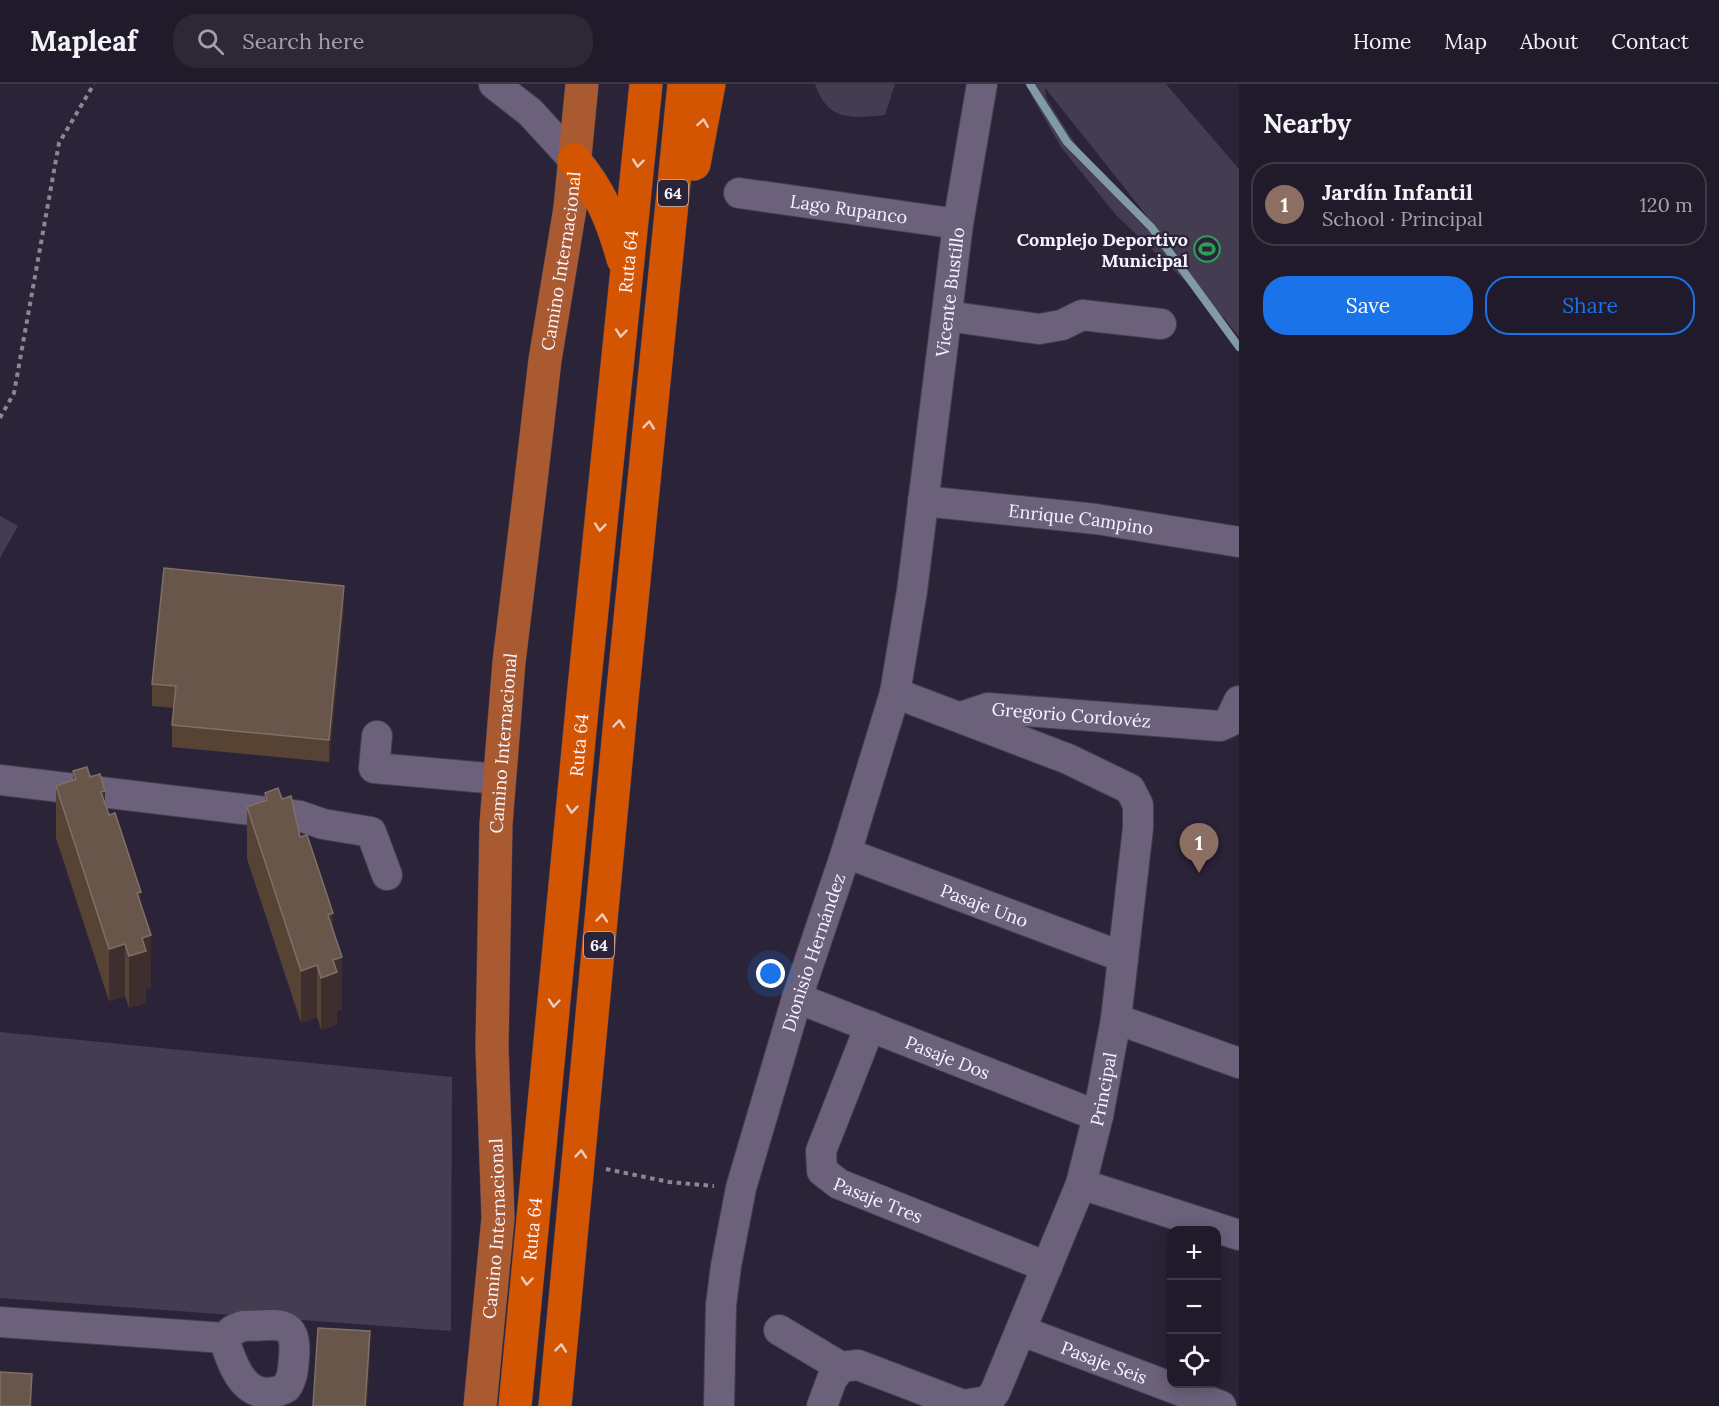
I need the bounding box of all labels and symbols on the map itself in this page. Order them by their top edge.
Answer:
one-way arrow [696,118,709,128]
one-way arrow [632,159,645,168]
street label: Camino Internacional [535,170,585,352]
road number: 64 [658,180,688,206]
street label: Lago Rupanco [789,189,909,228]
street label: Vicente Bustillo [930,226,969,359]
place label: Complejo Deportivo Municipal [1017,228,1188,272]
street label: Ruta 64 [613,229,642,294]
sports icon: Complejo Deportivo Municipal [1192,234,1222,264]
one-way arrow [615,328,628,337]
one-way arrow [642,421,655,430]
street label: Enrique Campino [1007,498,1155,540]
one-way arrow [595,522,607,531]
street label: Camino Internacional [484,652,522,834]
street label: Gregorio Cordovéz [991,697,1152,732]
street label: Ruta 64 [564,712,593,778]
one-way arrow [612,719,625,728]
one-way arrow [566,804,579,813]
pin: 1 [1180,824,1218,873]
street label: Dionisio Hernández [776,870,850,1035]
street label: Pasaje Uno [937,878,1032,932]
one-way arrow [595,913,608,922]
road number: 64 [584,932,614,958]
your location [756,959,785,988]
one-way arrow [548,998,561,1007]
street label: Pasaje Dos [902,1030,994,1084]
street label: Principal [1084,1050,1121,1128]
street label: Camino Internacional [477,1138,510,1320]
one-way arrow [574,1149,587,1158]
street label: Pasaje Tres [830,1172,926,1228]
street label: Ruta 64 [518,1196,547,1261]
one-way arrow [521,1276,534,1285]
street label: Pasaje Seis [1058,1335,1151,1389]
one-way arrow [554,1343,567,1352]

